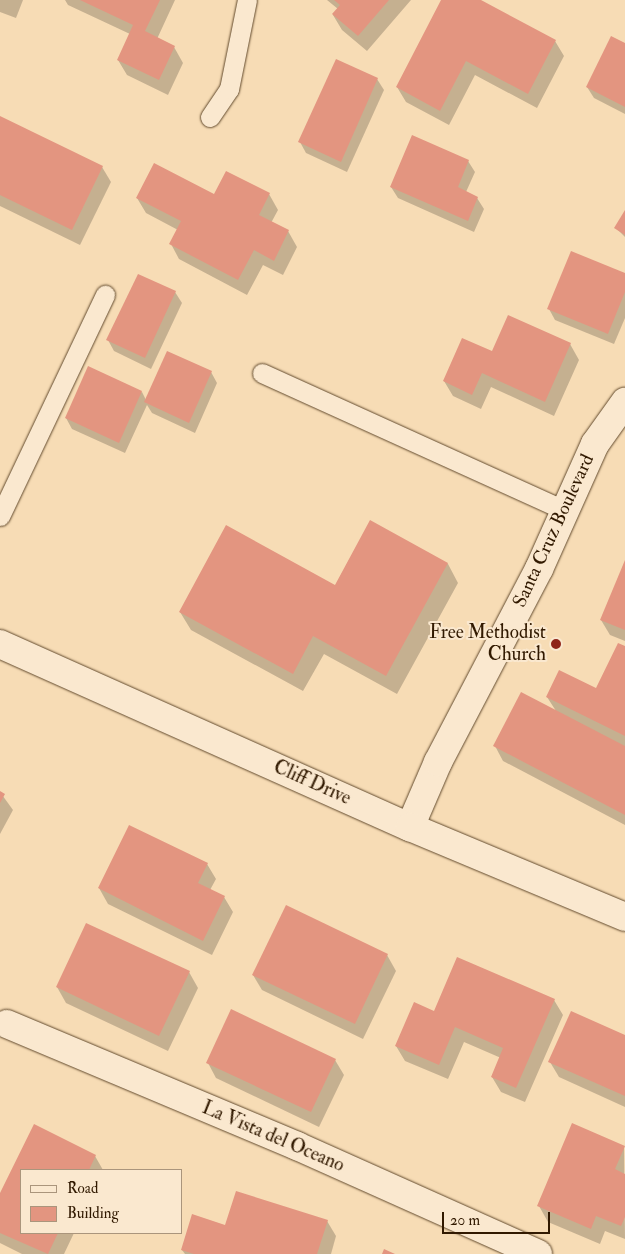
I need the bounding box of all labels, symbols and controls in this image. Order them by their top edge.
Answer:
street label: Santa Cruz Boulevard [509,451,599,611]
place label: Free Methodist Church [429,622,546,666]
marker: Free Methodist Church [550,638,562,650]
street label: Cliff Drive [270,756,354,810]
street label: La Vista del Oceano [198,1097,348,1177]
legend [20,1169,182,1234]
text: Road [67,1179,98,1198]
scale bar [445,1202,552,1234]
text: Building [67,1204,119,1223]
text: 20 m [450,1211,480,1230]

